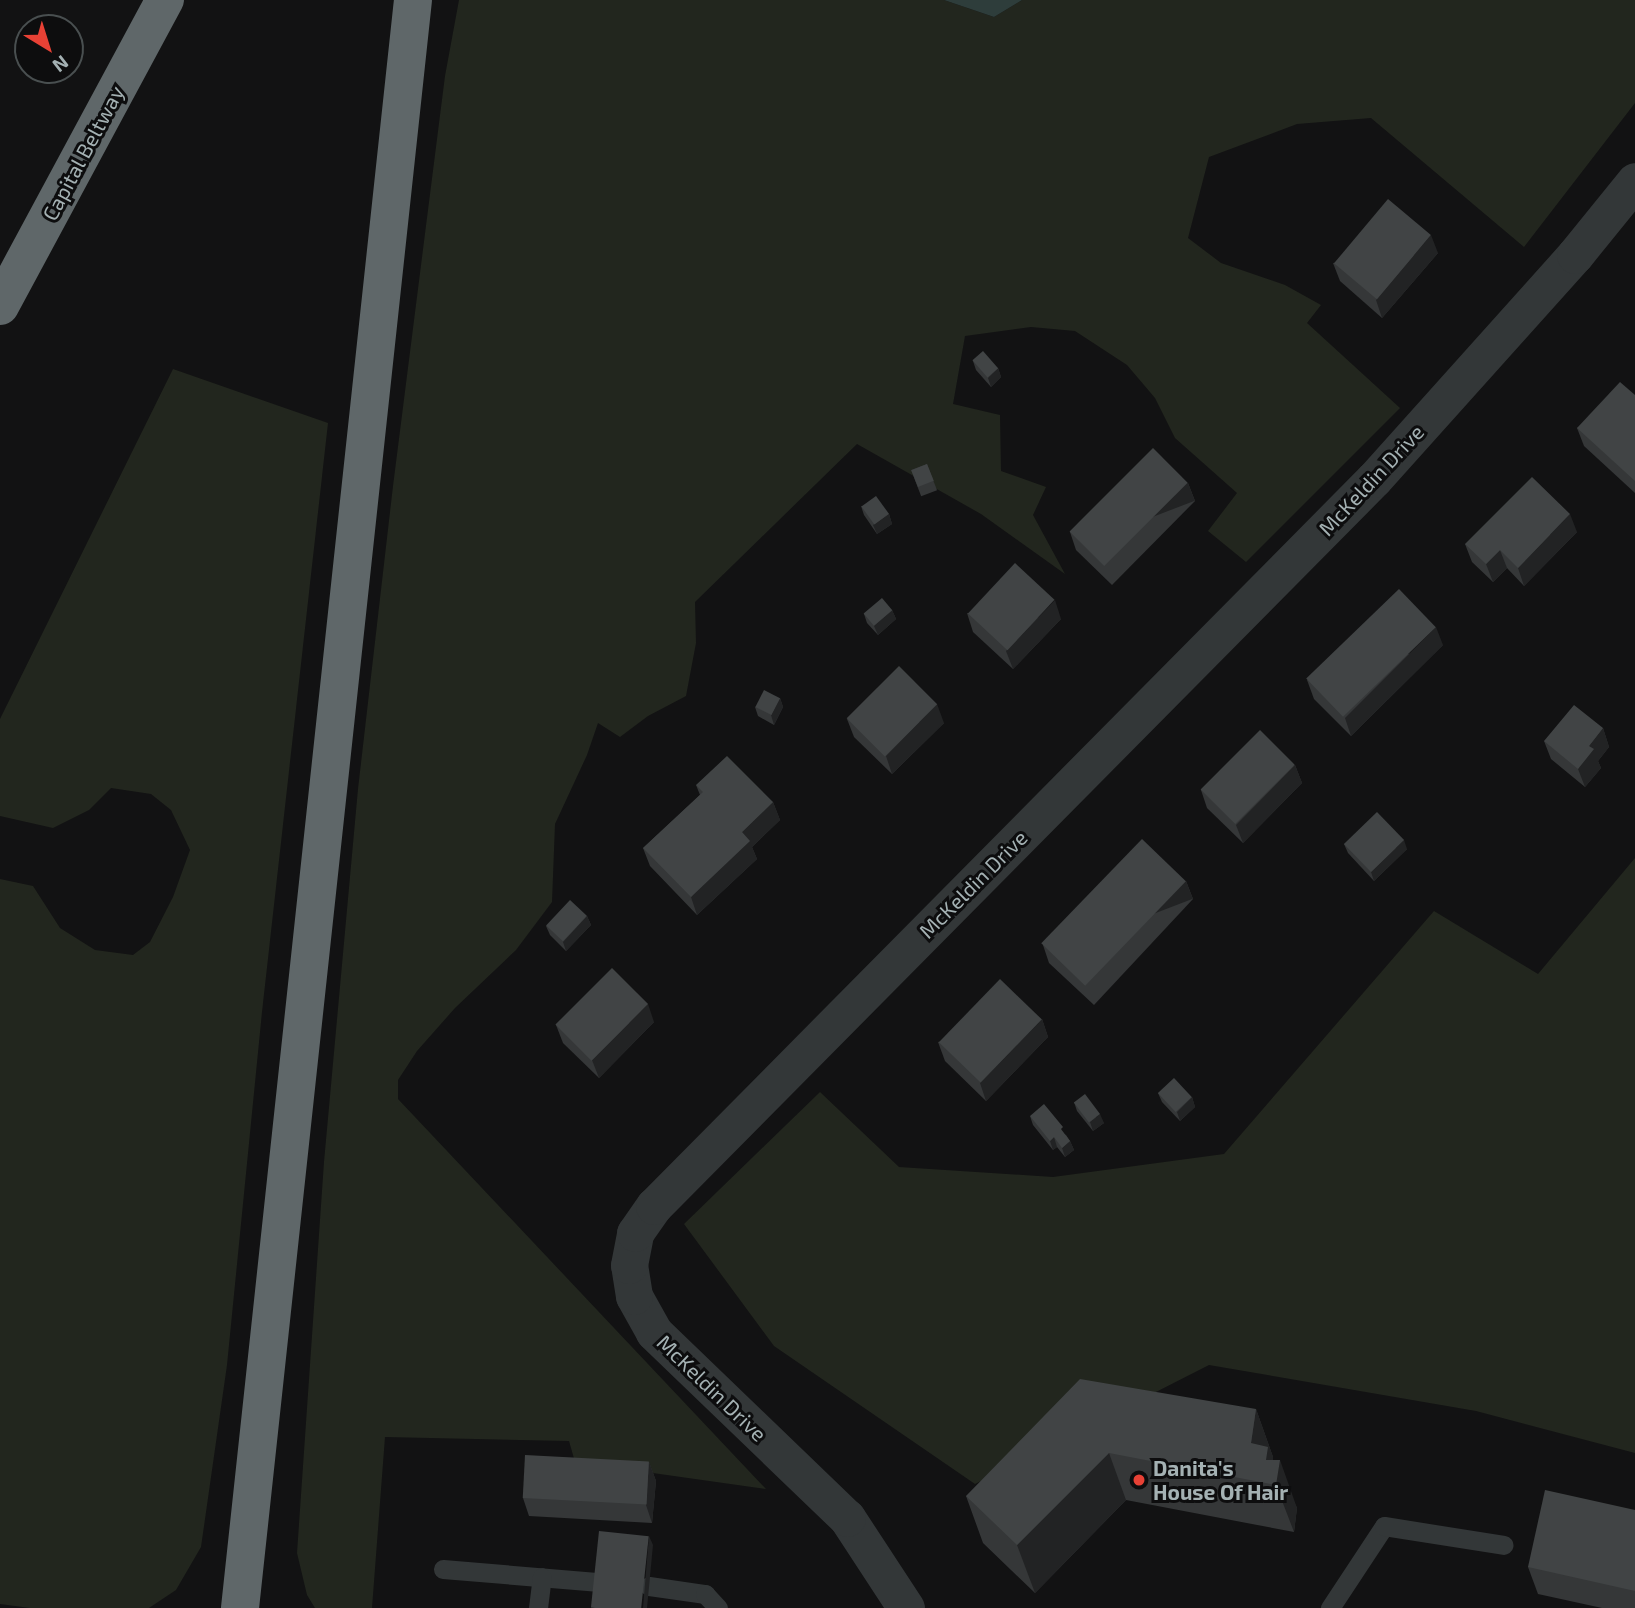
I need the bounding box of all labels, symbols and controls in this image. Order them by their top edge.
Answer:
north arrow [14,14,84,84]
text: N [49,51,73,78]
street label: Capital Beltway [37,81,129,225]
street label: McKeldin Drive [1313,419,1429,541]
street label: McKeldin Drive [914,825,1032,943]
street label: McKeldin Drive [652,1330,772,1446]
place label: Danita's House Of Hair [1153,1455,1289,1505]
marker: Danita's House Of Hair [1131,1472,1147,1488]

